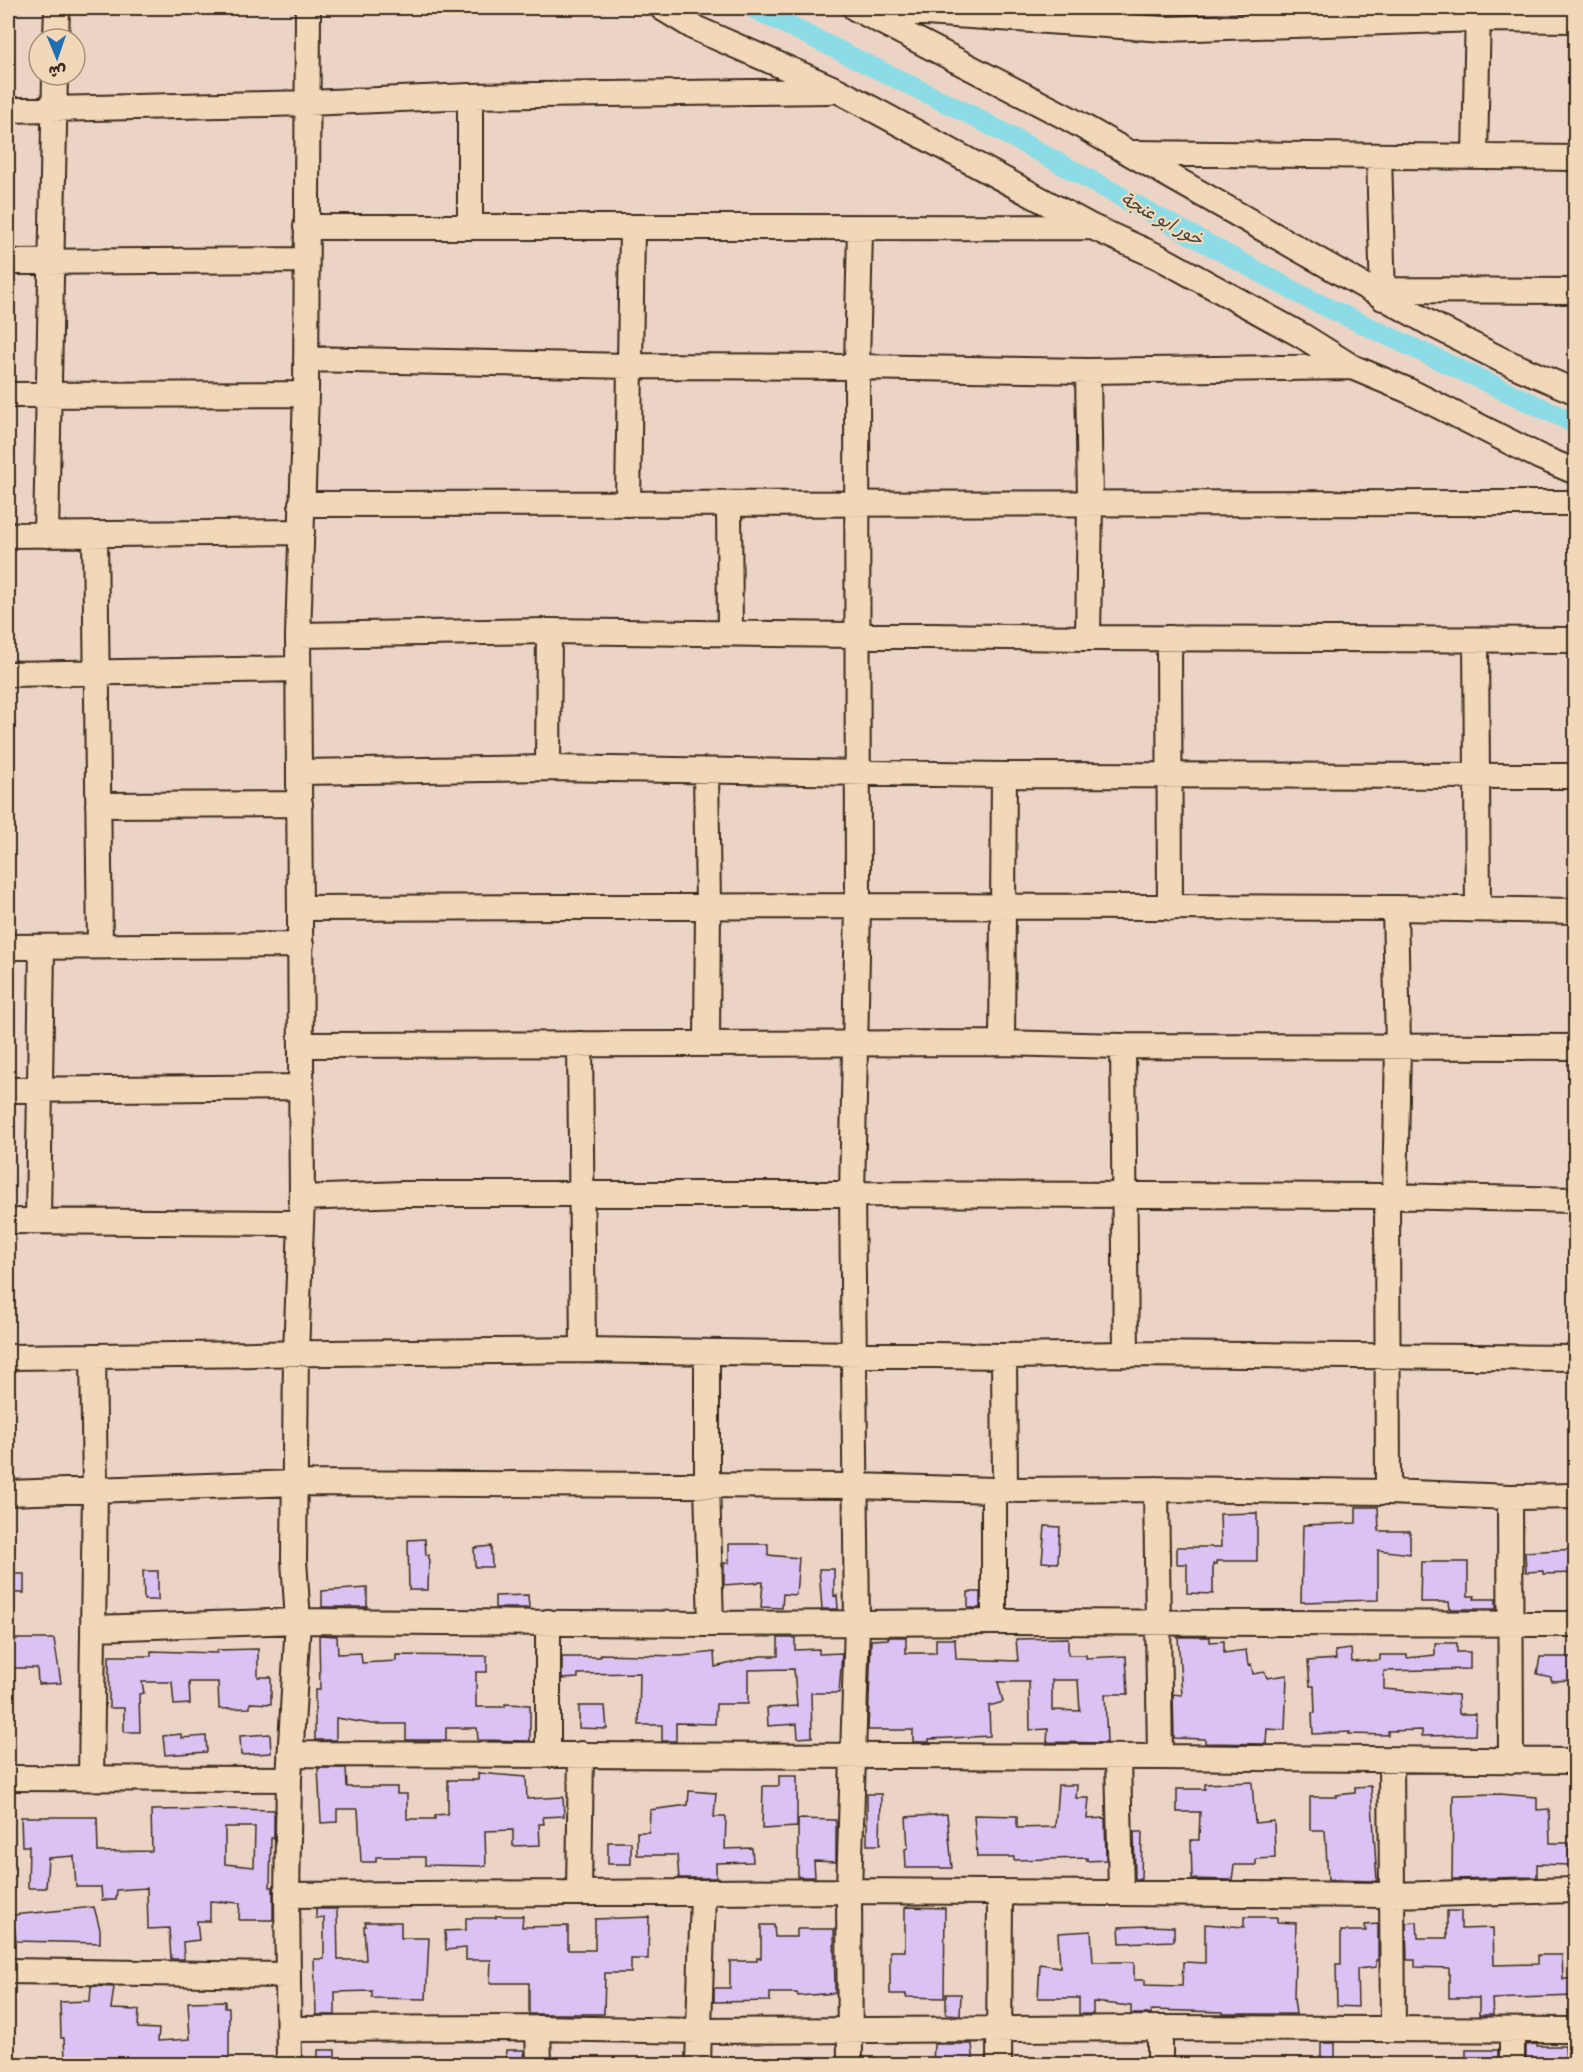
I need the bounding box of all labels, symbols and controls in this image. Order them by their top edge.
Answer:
north arrow [27,27,87,87]
text: ش [48,62,67,82]
water label: خور ابو عنجة [1117,187,1208,251]

